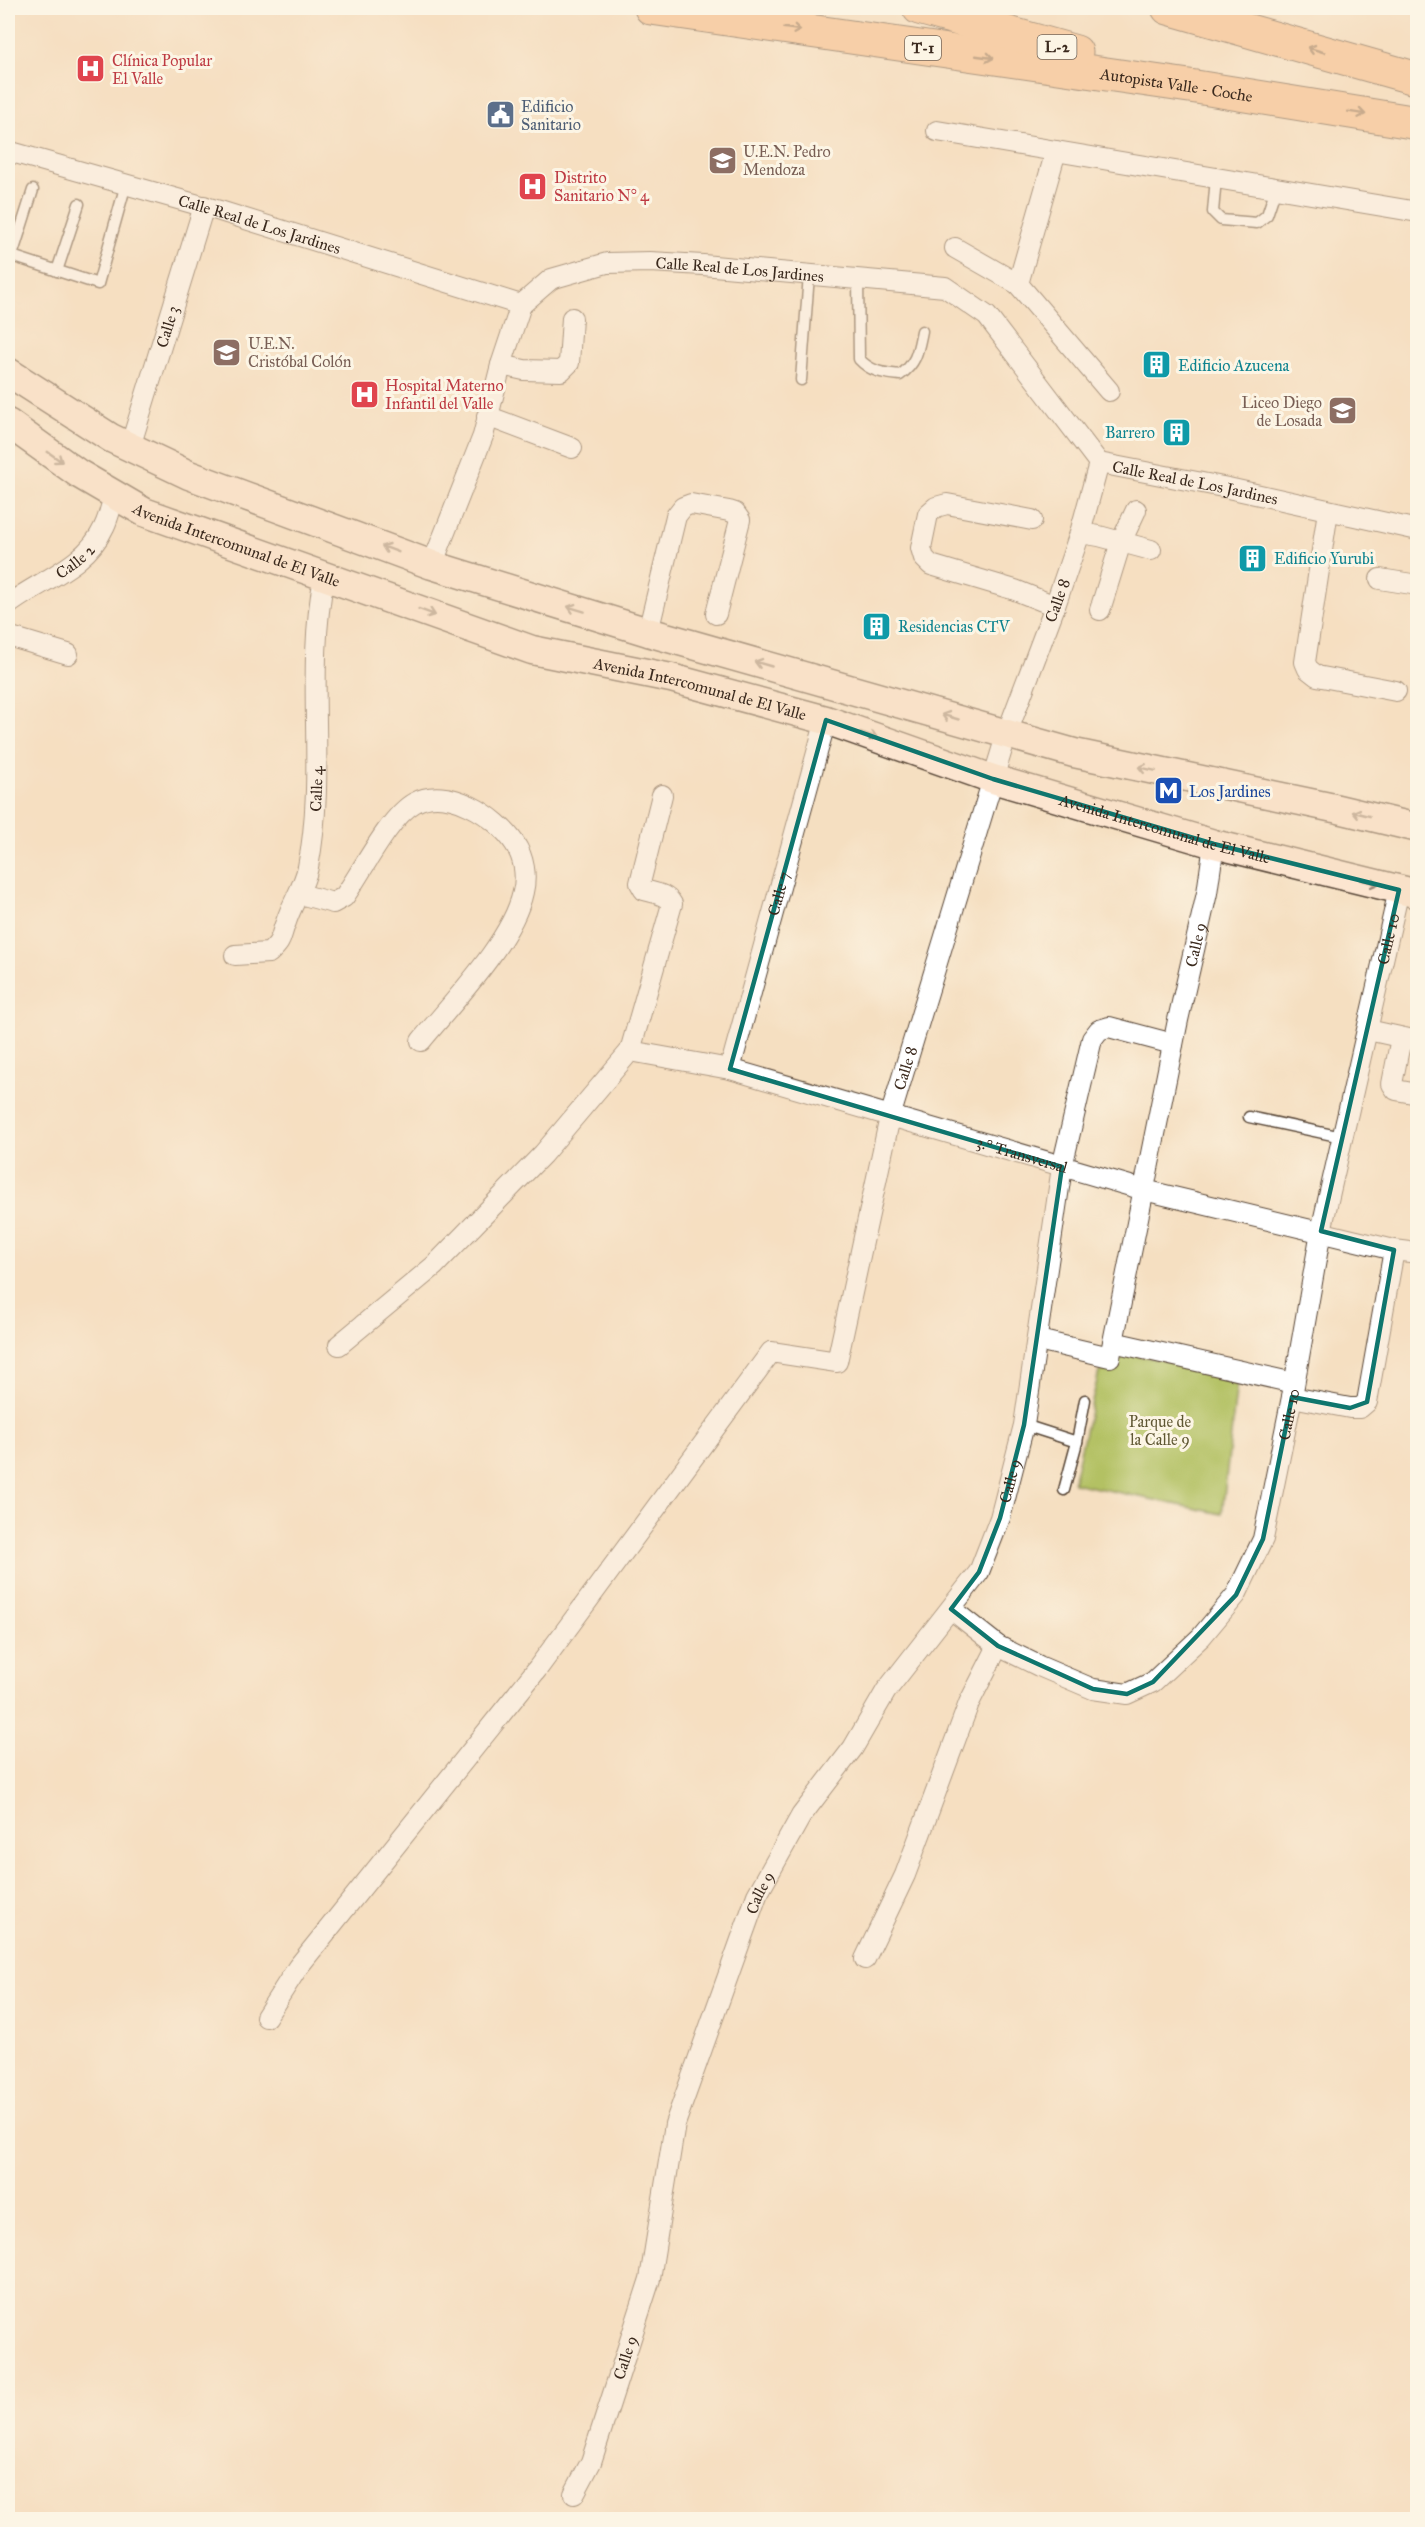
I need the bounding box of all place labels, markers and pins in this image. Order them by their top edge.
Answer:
place label: Clínica Popular El Valle [112,51,212,88]
hospital icon: Clínica Popular El Valle [75,53,107,85]
place label: Edificio Sanitario [521,97,581,134]
public building icon: Edificio Sanitario [484,99,516,131]
place label: U.E.N. Pedro Mendoza [743,142,831,179]
school or university icon: U.E.N. Pedro Mendoza [706,144,738,176]
place label: Distrito Sanitario N° 4 [554,168,650,205]
hospital icon: Distrito Sanitario N° 4 [517,170,549,202]
place label: U.E.N. Cristóbal Colón [248,334,352,371]
school or university icon: U.E.N. Cristóbal Colón [211,336,243,368]
building icon: Edificio Azucena [1141,349,1173,381]
place label: Edificio Azucena [1178,356,1290,375]
place label: Hospital Materno Infantil del Valle [385,376,504,413]
hospital icon: Hospital Materno Infantil del Valle [348,378,380,410]
place label: Liceo Diego de Losada [1242,393,1322,430]
school or university icon: Liceo Diego de Losada [1327,395,1359,427]
building icon: Barrero [1160,416,1192,448]
place label: Barrero [1105,423,1155,442]
building icon: Edificio Yurubi [1237,542,1269,574]
place label: Edificio Yurubi [1274,549,1375,568]
building icon: Residencias CTV [861,610,893,642]
place label: Residencias CTV [898,617,1011,636]
metro station icon: Los Jardines [1152,775,1184,807]
place label: Los Jardines [1189,782,1271,802]

